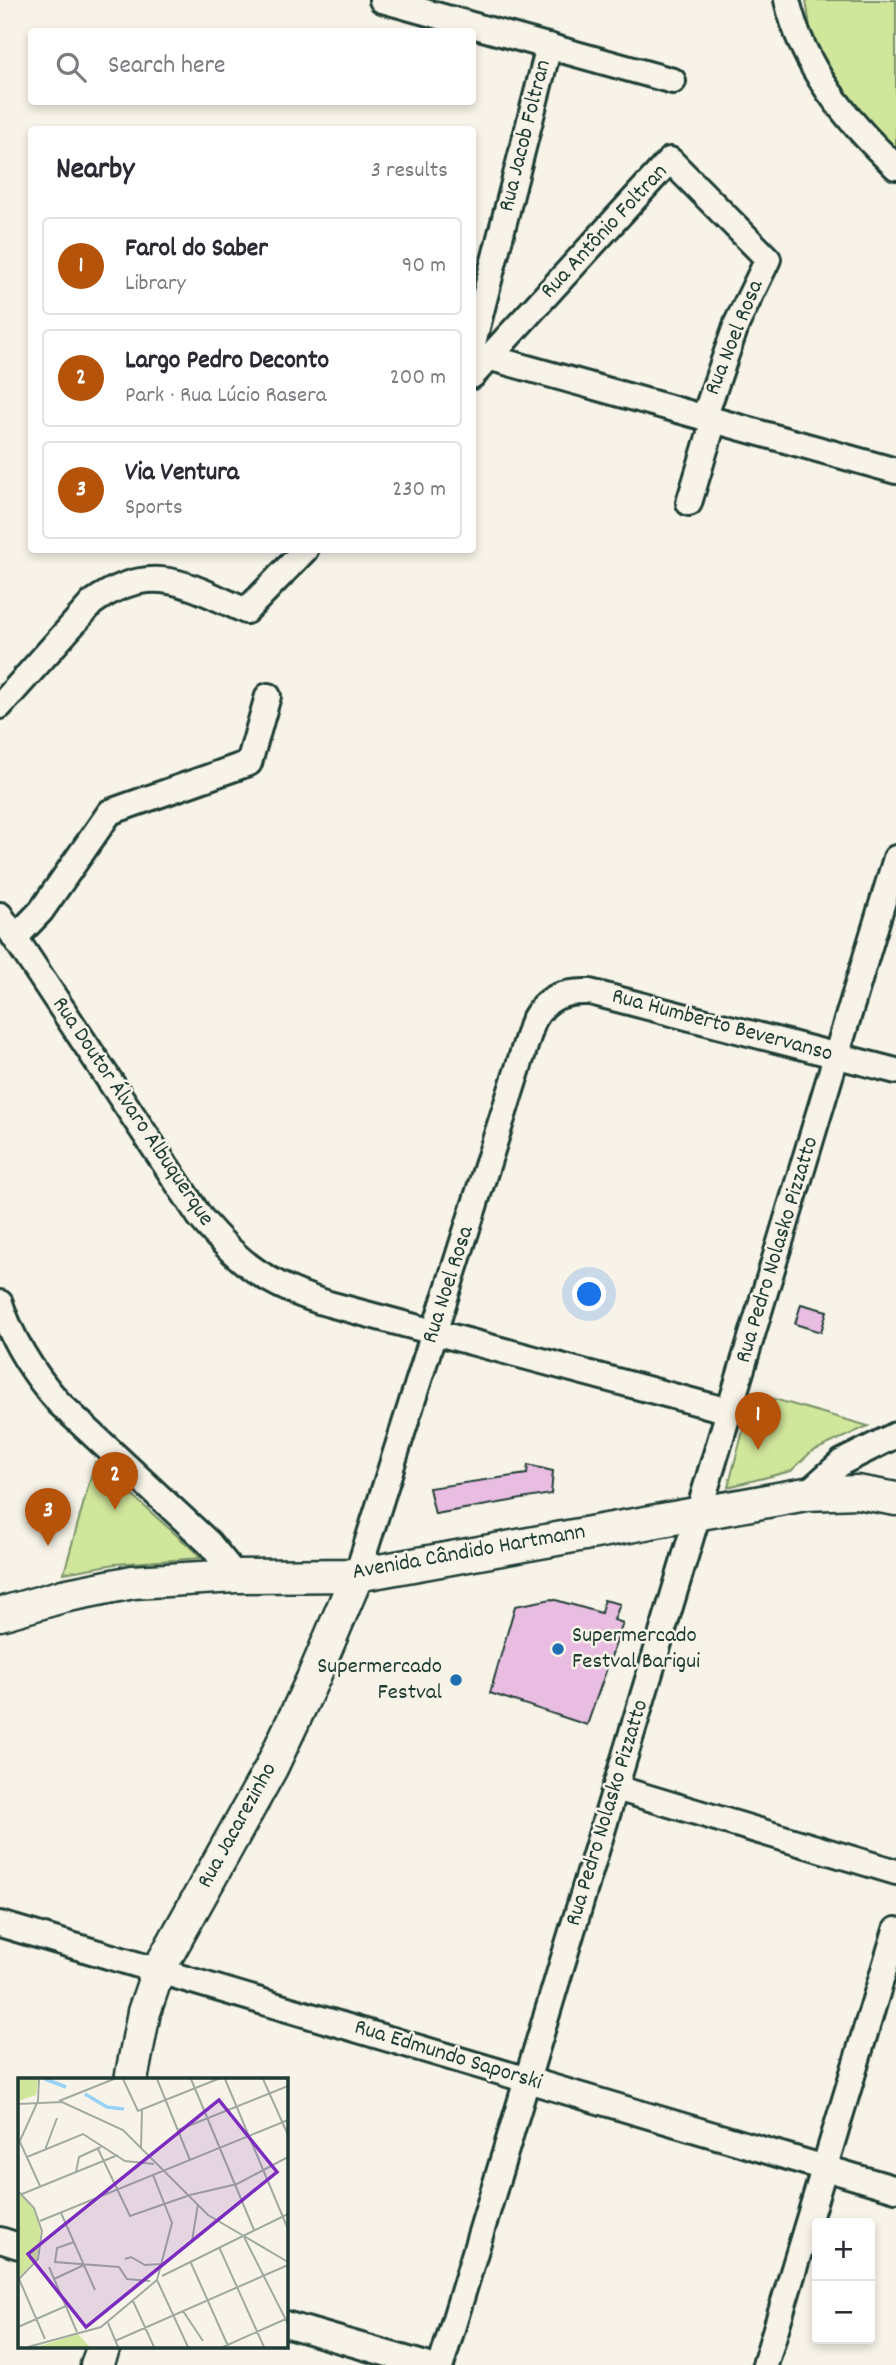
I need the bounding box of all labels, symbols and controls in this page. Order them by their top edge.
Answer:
search box [28,28,476,105]
icon: search [52,48,90,86]
text: Search here [108,48,226,85]
street label: Rua Jacob Foltran [491,57,561,215]
text: Nearby [56,150,134,193]
text: 3 results [371,155,448,188]
street label: Rua Antônio Foltran [534,157,676,307]
text: Farol do Saber [125,231,268,268]
text: 1 [78,250,84,283]
text: 90 m [402,250,446,283]
text: Library [125,268,186,301]
street label: Rua Noel Rosa [697,274,774,401]
text: Largo Pedro Deconto [125,343,329,380]
text: 2 [76,362,86,395]
text: 200 m [390,362,446,395]
text: Park · Rua Lúcio Rasera [125,380,327,413]
text: Via Ventura [125,455,239,492]
text: 3 [76,474,86,507]
text: 230 m [392,474,446,507]
text: Sports [125,492,183,525]
street label: Rua Humberto Bevervanso [608,981,836,1071]
street label: Rua Doutor Álvaro Albuquerque [43,991,221,1233]
street label: Rua Pedro Nolasko Pizzatto [728,1133,828,1367]
street label: Rua Noel Rosa [415,1221,484,1348]
your location [572,1277,606,1311]
pin: 1 [735,1392,781,1450]
pin: 2 [92,1452,138,1510]
pin: 3 [25,1488,71,1546]
street label: Avenida Cândido Hartmann [350,1516,588,1590]
place label: Supermercado Festval Barigui [572,1620,700,1679]
marker: Supermercado Festval Barigui [550,1641,566,1657]
place label: Supermercado Festval [317,1651,443,1710]
marker: Supermercado Festval [448,1672,464,1688]
street label: Rua Pedro Nolasko Pizzatto [558,1696,658,1930]
street label: Rua Jacarezinho [190,1757,286,1895]
street label: Rua Edmundo Saporski [350,2012,546,2100]
inset map [18,2078,287,2348]
map controls [812,2218,875,2344]
button: + [812,2218,875,2281]
button: − [812,2281,875,2344]

